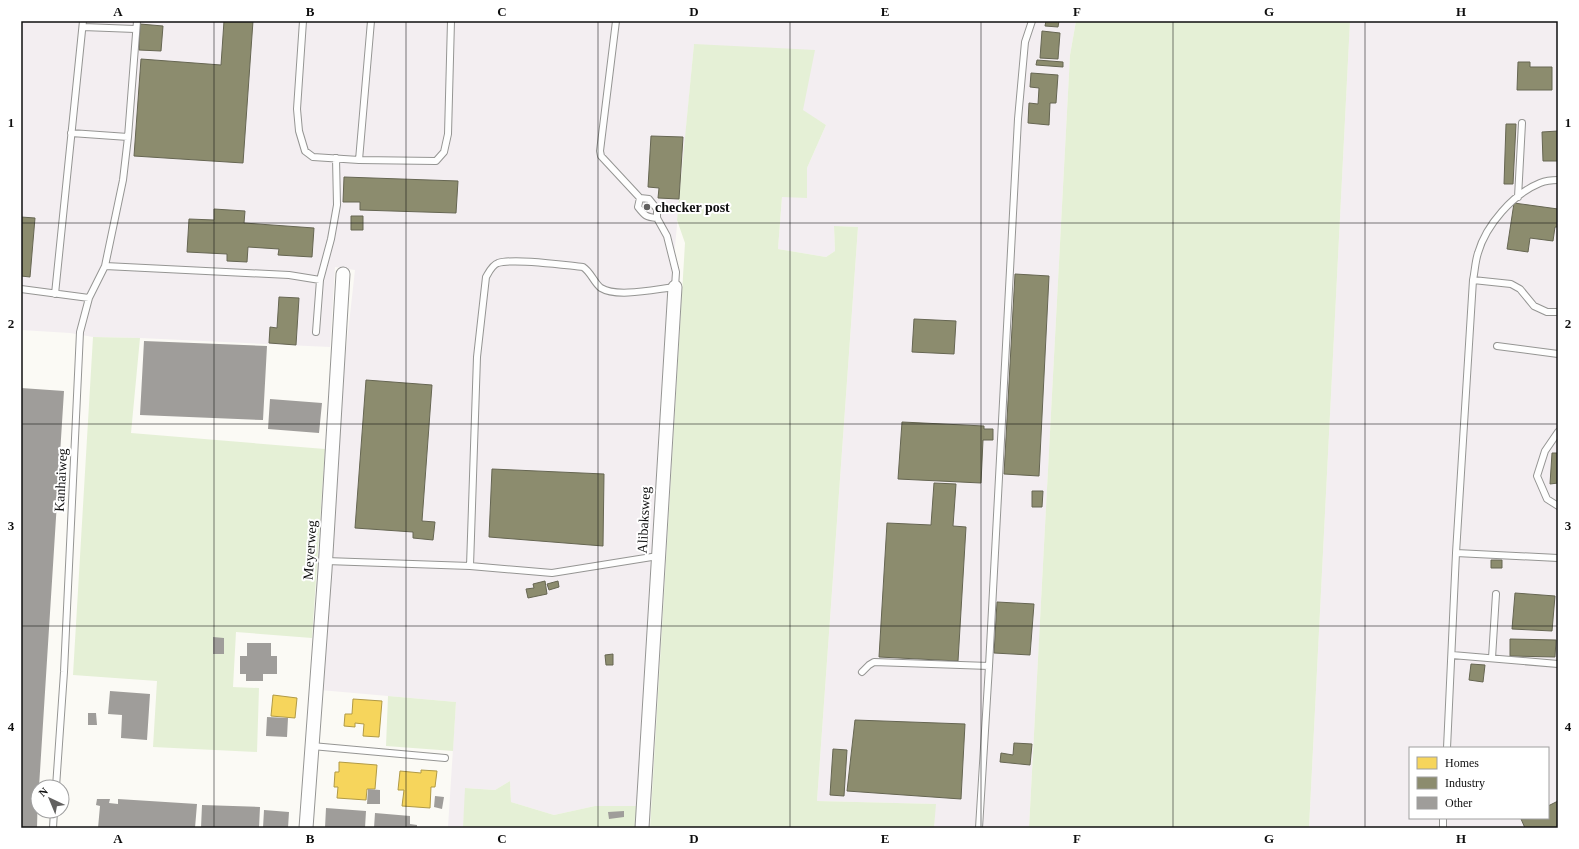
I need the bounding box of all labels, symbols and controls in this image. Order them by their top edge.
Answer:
text: A [113,4,123,19]
text: B [306,4,315,19]
text: C [497,4,507,19]
text: D [689,4,699,19]
text: E [881,4,889,19]
text: F [1073,4,1081,19]
text: G [1264,4,1274,19]
text: H [1456,4,1466,19]
text: 1 [8,115,14,130]
text: 1 [1565,115,1571,130]
place label: checker post [655,200,730,215]
marker: checker post [642,202,652,212]
text: 2 [8,316,14,331]
text: 2 [1565,316,1571,331]
street label: Kanhaiweg [52,448,70,512]
street label: Alibaksweg [635,486,653,554]
text: 3 [8,518,15,533]
text: 3 [1565,518,1572,533]
street label: Meyerweg [300,520,320,580]
text: 4 [8,719,15,734]
text: 4 [1565,719,1572,734]
legend [1409,747,1549,819]
text: Homes [1445,756,1479,770]
text: Industry [1445,776,1485,790]
north arrow [30,779,70,819]
text: N [36,785,50,799]
text: Other [1445,796,1472,810]
text: A [113,831,123,846]
text: B [306,831,315,846]
text: C [497,831,507,846]
text: D [689,831,699,846]
text: E [881,831,889,846]
text: F [1073,831,1081,846]
text: G [1264,831,1274,846]
text: H [1456,831,1466,846]

